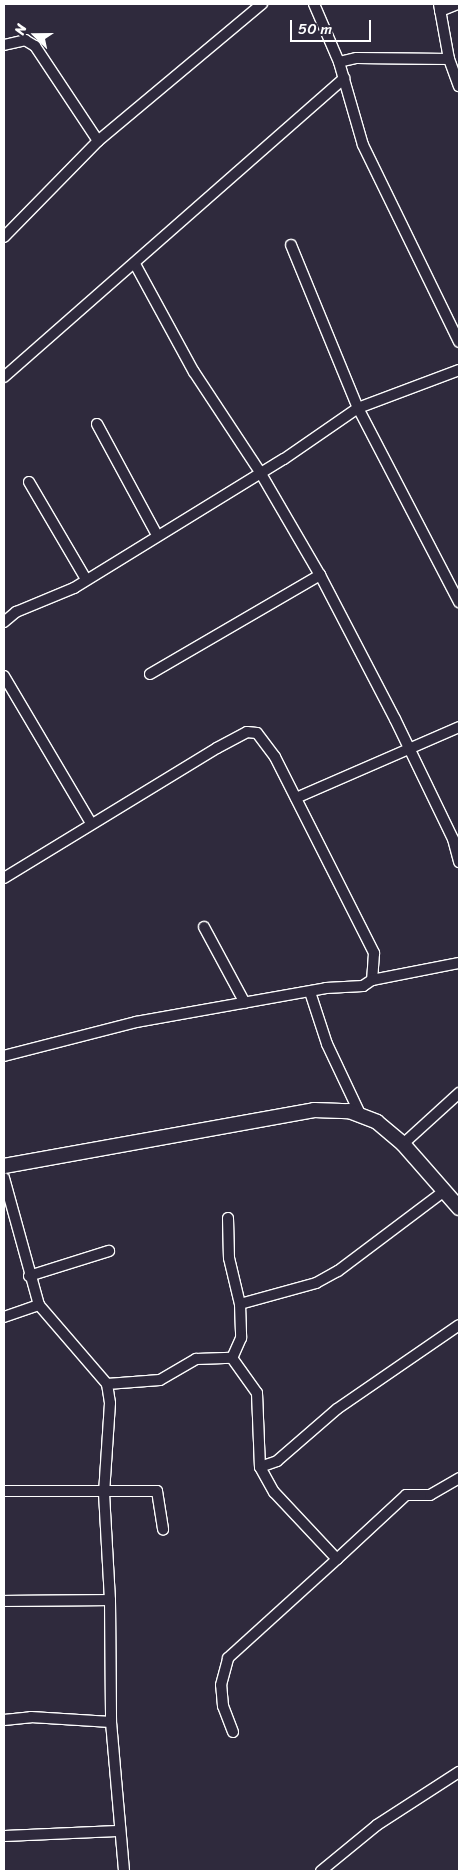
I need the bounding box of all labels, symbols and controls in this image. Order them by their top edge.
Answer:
north arrow [10,10,60,60]
scale bar [293,10,374,42]
text: 50 m [298,16,332,42]
text: N [7,20,34,38]

